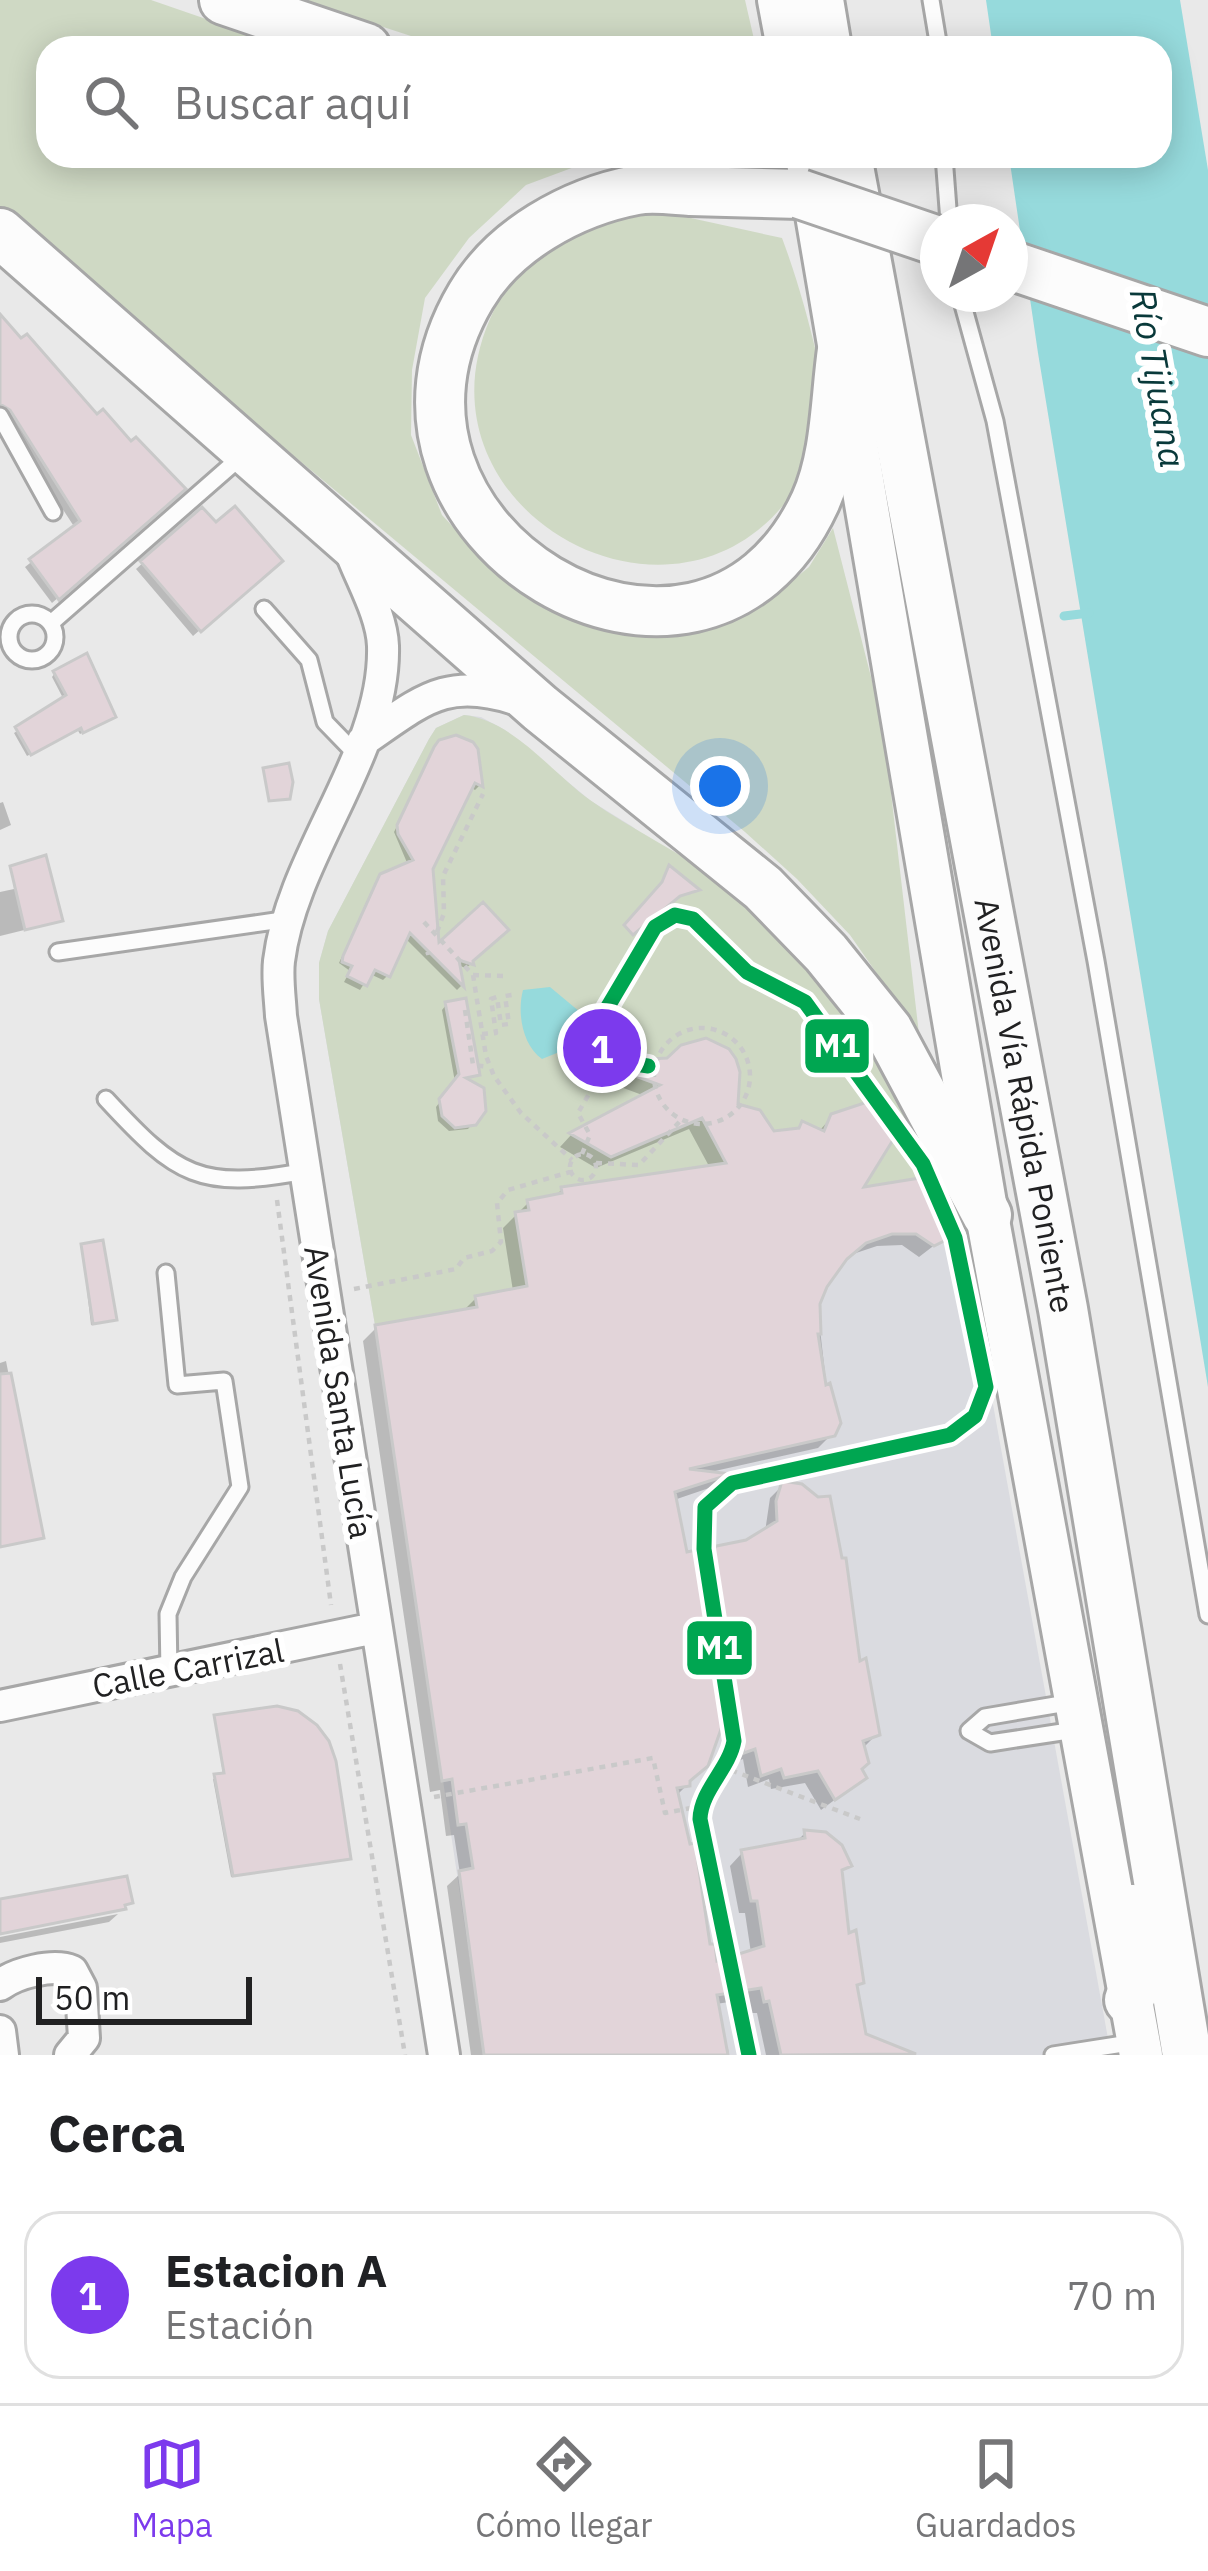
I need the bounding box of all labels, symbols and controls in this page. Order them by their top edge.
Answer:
search box [36,36,1172,168]
icon: search [78,69,144,135]
text: Buscar aquí [174,73,412,131]
north arrow [920,204,1028,312]
water label: Río Tijuana [1120,284,1197,471]
your location [690,756,750,816]
street label: Avenida Vía Rápida Poniente [965,894,1085,1317]
pin: 1 [563,1003,641,1093]
line badge: M1 [803,1017,871,1075]
text: M1 [814,1023,861,1066]
street label: Avenida Santa Lucía [295,1242,384,1542]
line badge: M1 [685,1619,754,1677]
text: M1 [696,1625,743,1668]
street label: Calle Carrizal [88,1628,287,1707]
scale bar [36,1971,252,2024]
text: 50 m [54,1976,130,2019]
text: Cerca [48,2100,186,2166]
text: Estacion A [165,2241,387,2299]
text: 1 [78,2270,102,2321]
text: 70 m [1067,2270,1157,2321]
text: Estación [165,2299,314,2350]
tab: Mapa [131,2431,213,2546]
tab: Cómo llegar [475,2431,652,2546]
tab: Guardados [915,2431,1077,2546]

